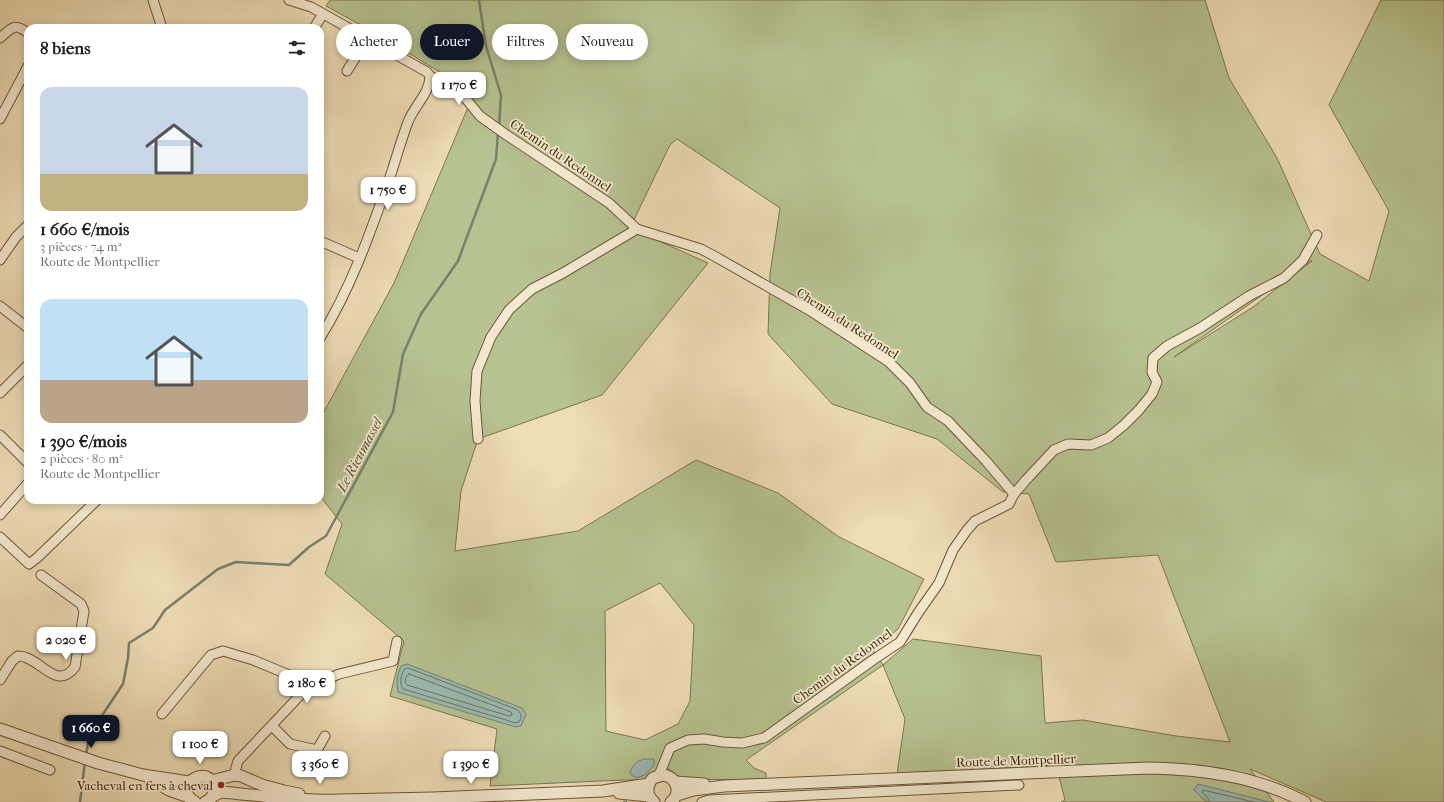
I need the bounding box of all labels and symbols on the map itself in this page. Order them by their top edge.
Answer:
pin: 1 170 € [422,72,496,106]
street label: Chemin du Redonnel [507,116,615,195]
pin: 1 750 € [351,177,425,211]
street label: Chemin du Redonnel [794,285,902,362]
water label: Le Rieumassel [332,414,387,496]
street label: Chemin du Redonnel [790,625,895,707]
pin: 2 020 € [29,627,103,661]
pin: 2 180 € [270,670,344,704]
pin: 1 660 € [54,715,128,749]
pin: 1 100 € [163,731,237,765]
pin: 3 360 € [283,751,357,785]
pin: 1 390 € [434,751,508,785]
street label: Route de Montpellier [956,751,1077,770]
place label: Vacheval en fers à cheval [76,778,213,793]
marker: Vacheval en fers à cheval [216,780,226,790]

